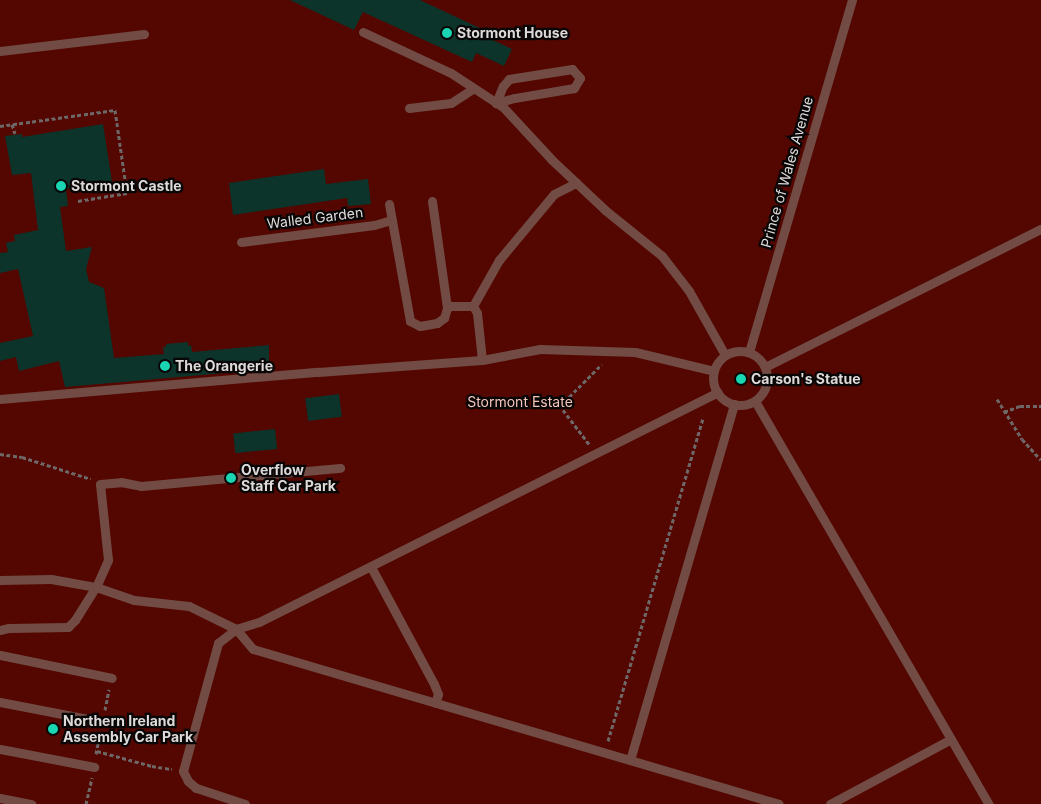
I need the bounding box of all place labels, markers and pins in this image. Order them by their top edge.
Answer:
place label: Stormont House [457,25,568,41]
marker: Stormont House [441,27,453,39]
place label: Stormont Castle [71,178,182,194]
marker: Stormont Castle [55,180,67,192]
place label: The Orangerie [175,358,273,374]
marker: The Orangerie [159,360,171,372]
place label: Carson's Statue [751,371,860,387]
marker: Carson's Statue [735,373,747,385]
place label: Overflow Staff Car Park [241,462,336,494]
marker: Overflow Staff Car Park [225,472,237,484]
place label: Northern Ireland Assembly Car Park [63,713,193,746]
marker: Northern Ireland Assembly Car Park [47,723,59,735]

